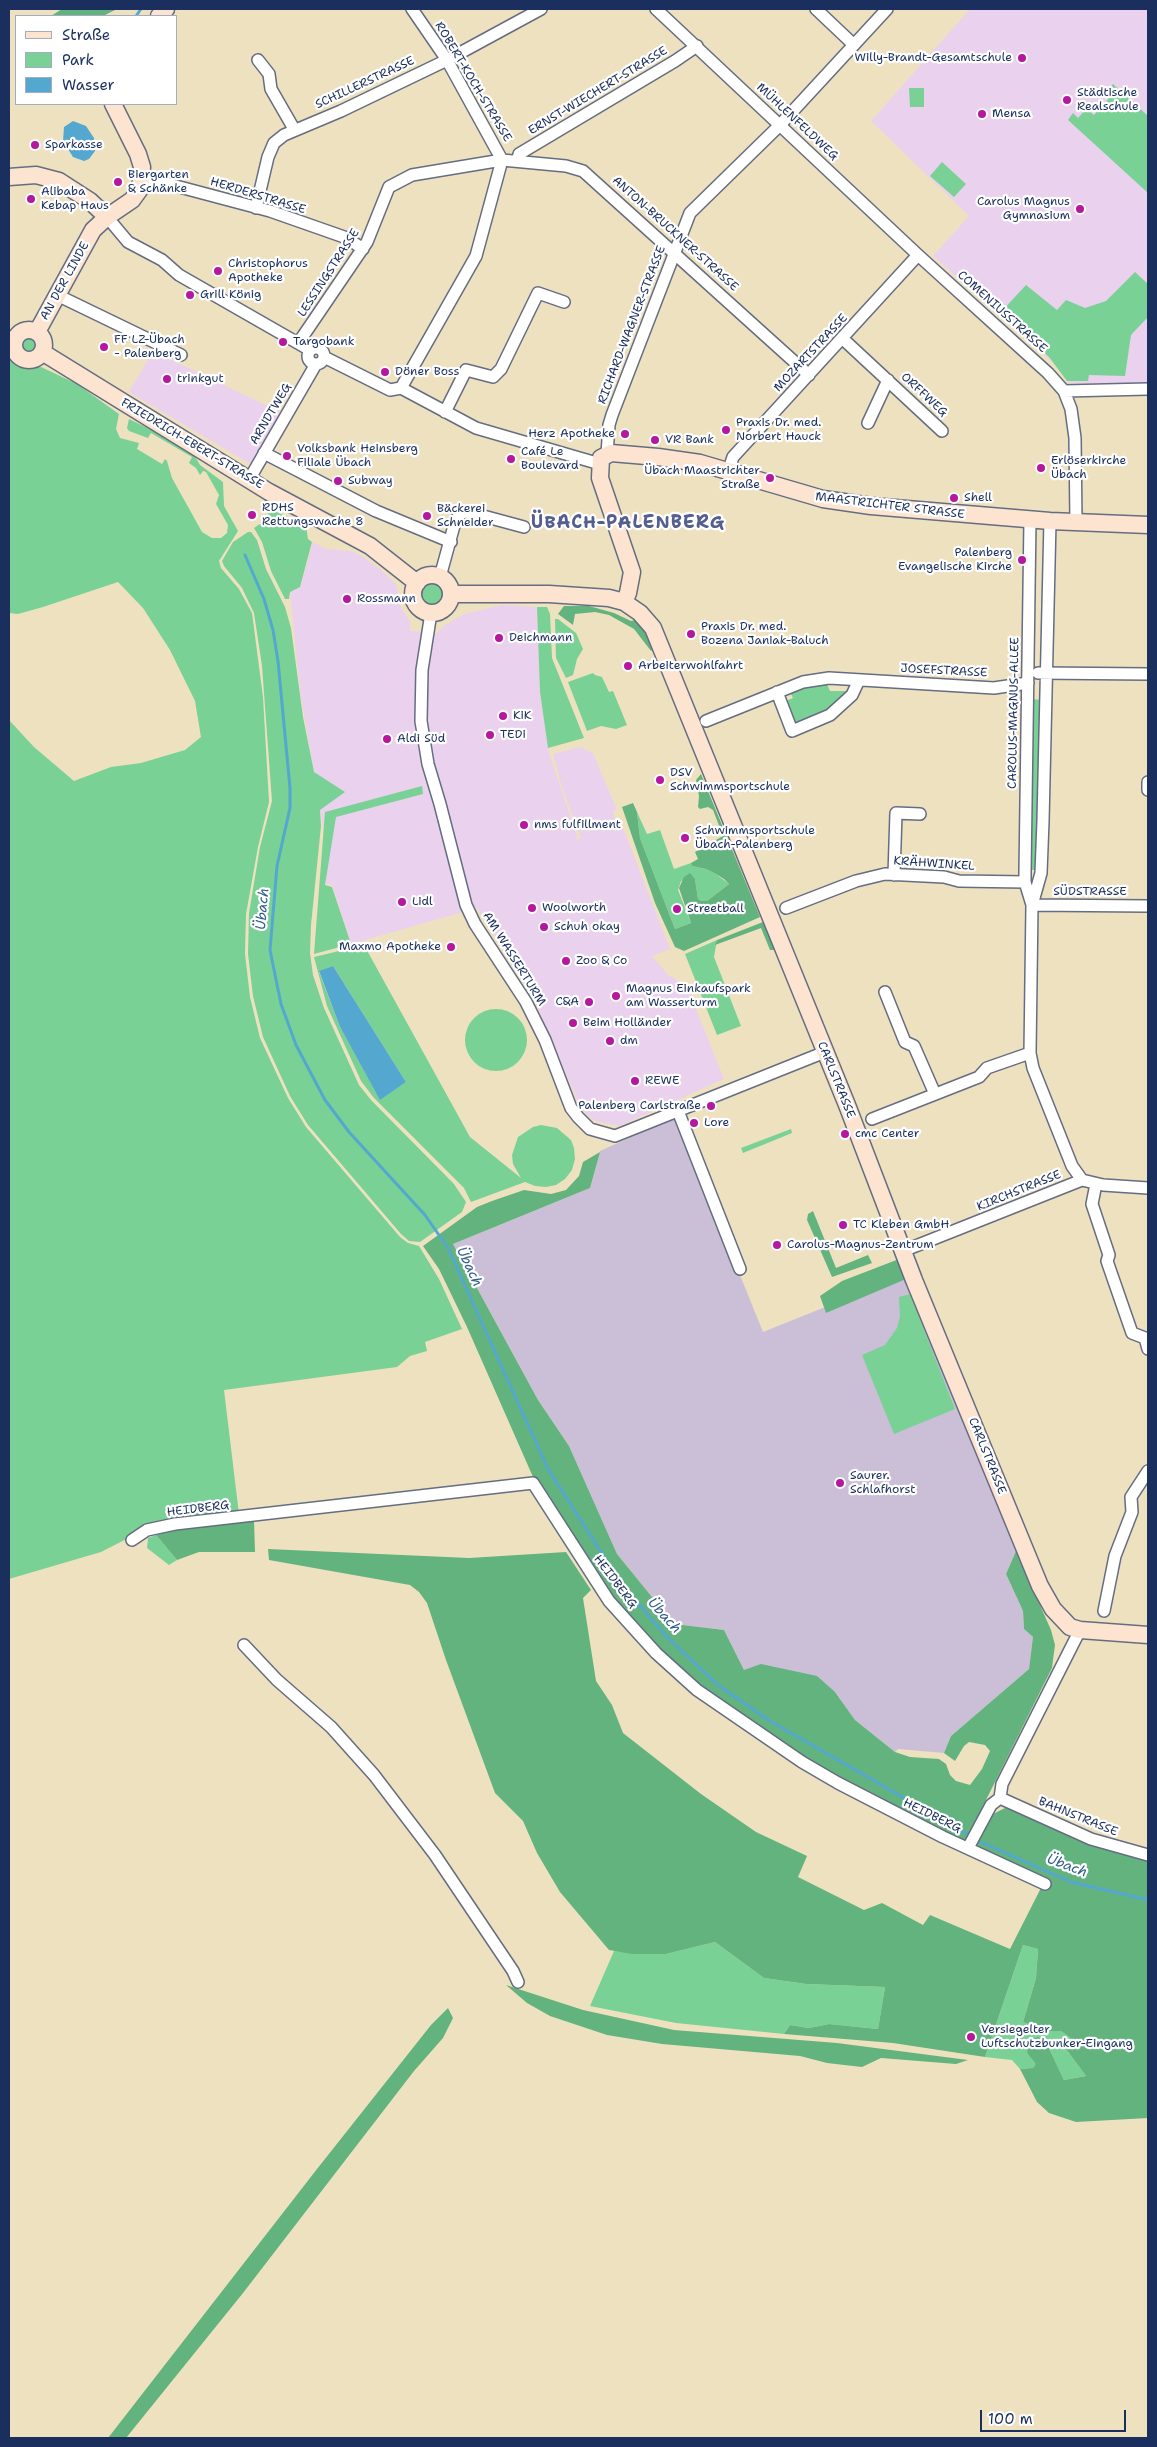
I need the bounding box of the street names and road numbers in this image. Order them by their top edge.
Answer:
street label: ROBERT-KOCH-STRASSE [431,19,515,145]
street label: ERNST-WIECHERT-STRASSE [526,44,670,138]
street label: SCHILLERSTRASSE [313,54,417,112]
street label: MÜHLENFELDWEG [753,80,841,164]
street label: ANTON-BRUCKNER-STRASSE [609,174,741,294]
street label: HERDERSTRASSE [208,175,308,217]
street label: LESSINGSTRASSE [295,226,363,320]
street label: AN DER LINDE [38,239,92,323]
street label: RICHARD-WAGNER-STRASSE [595,244,669,406]
street label: COMENIUSSTRASSE [954,268,1050,356]
street label: MOZARTSTRASSE [771,311,851,395]
street label: ORFFWEG [898,370,950,420]
street label: ARNDTWEG [247,381,295,447]
street label: FRIEDRICH-EBERT-STRASSE [118,396,266,492]
street label: MAASTRICHTER STRASSE [815,490,965,522]
street label: CAROLUS-MAGNUS-ALLEE [1005,637,1023,789]
street label: JOSEFSTRASSE [900,662,988,680]
street label: KRÄHWINKEL [893,854,975,874]
street label: SÜDSTRASSE [1053,885,1127,899]
street label: AM WASSERTURM [479,909,549,1009]
street label: CARLSTRASSE [814,1040,858,1120]
street label: KIRCHSTRASSE [975,1168,1063,1214]
street label: CARLSTRASSE [965,1416,1009,1496]
street label: HEIDBERG [166,1498,230,1520]
street label: HEIDBERG [590,1553,640,1611]
street label: BAHNSTRASSE [1036,1794,1120,1840]
street label: HEIDBERG [901,1796,963,1836]

